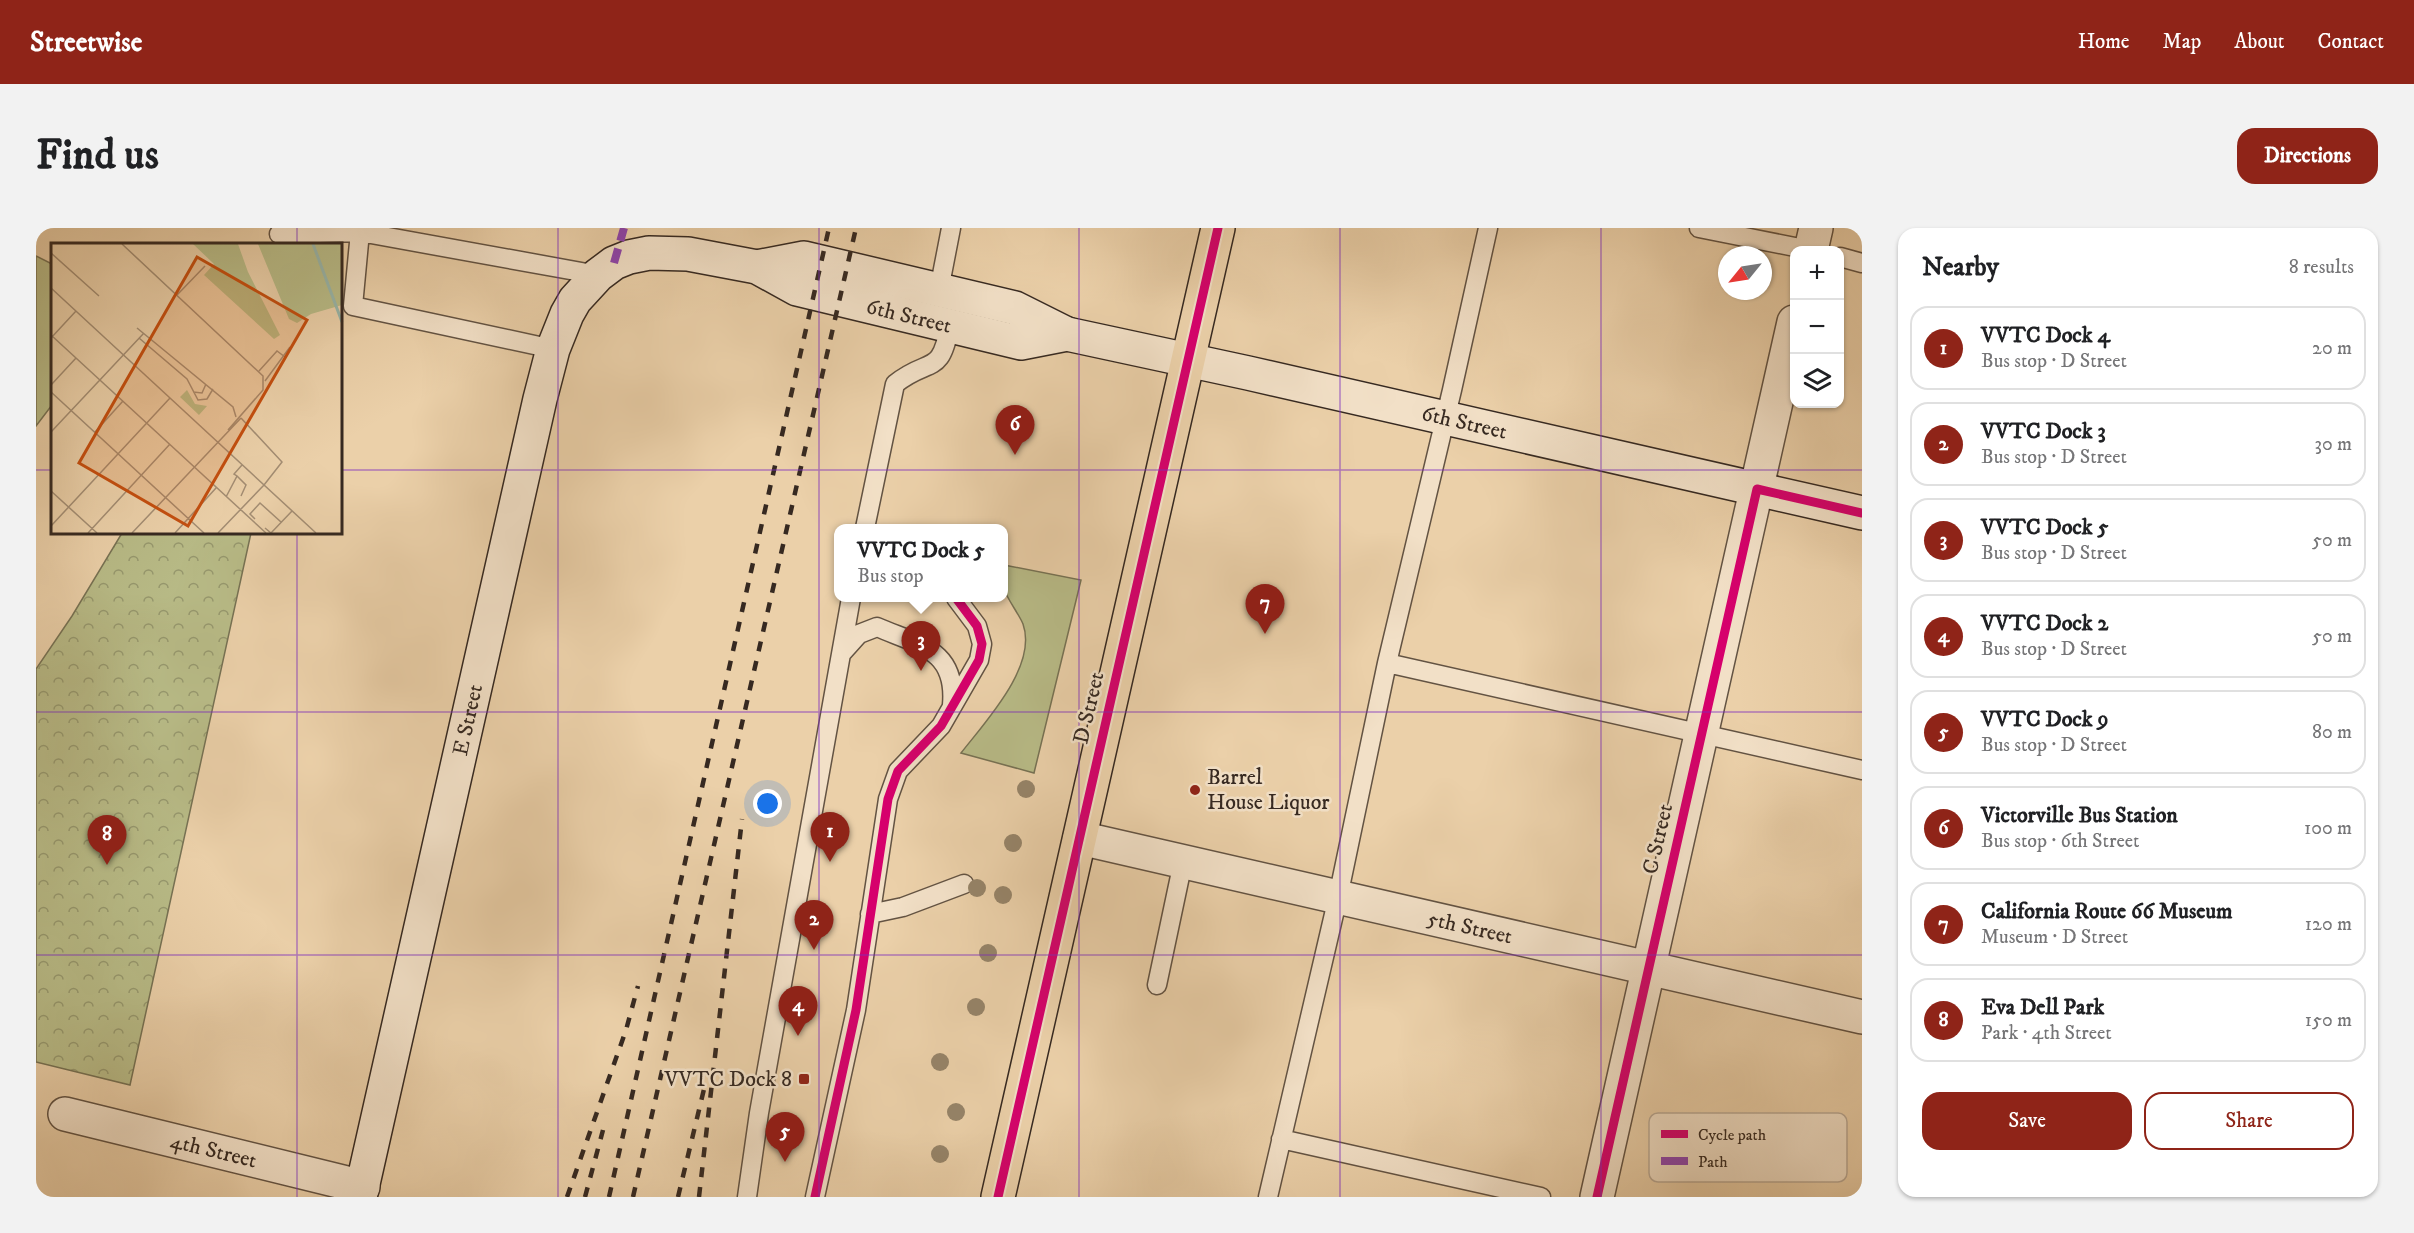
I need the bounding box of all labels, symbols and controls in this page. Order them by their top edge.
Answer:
text: Streetwise [30,25,142,60]
text: Home [2078,29,2130,55]
text: Map [2163,29,2201,55]
text: About [2234,29,2285,55]
text: Contact [2318,29,2384,55]
button: Directions [2237,128,2378,184]
text: Find us [36,130,159,182]
inset map [51,243,342,534]
north arrow [1718,246,1772,300]
map controls [1790,246,1844,408]
button: + [1790,246,1844,300]
text: Nearby [1922,251,1999,284]
text: 8 results [2289,255,2354,280]
street label: 6th Street [864,293,954,339]
button: − [1790,300,1844,354]
text: VVTC Dock 4 [1981,322,2110,349]
text: 1 [1940,336,1947,361]
text: 20 m [2312,336,2352,361]
text: Bus stop · D Street [1981,349,2127,374]
button: layers [1790,354,1844,408]
street label: 6th Street [1419,400,1510,445]
pin: 6 [996,406,1034,455]
text: VVTC Dock 3 [1981,418,2106,445]
text: 2 [1939,432,1948,457]
text: 30 m [2314,432,2352,457]
text: Bus stop · D Street [1981,445,2127,470]
text: VVTC Dock 5 [1981,514,2108,541]
popup [834,524,1008,602]
text: 3 [1940,528,1947,553]
text: 50 m [2312,528,2352,553]
text: VVTC Dock 5 [857,537,985,564]
text: Bus stop · D Street [1981,541,2127,566]
text: Bus stop [857,564,923,589]
pin: 7 [1246,584,1284,634]
text: VVTC Dock 2 [1981,610,2108,637]
pin: 3 [902,622,940,671]
text: 4 [1938,624,1949,649]
text: 50 m [2312,624,2352,649]
text: Bus stop · D Street [1981,637,2127,662]
street label: D Street [1068,669,1110,747]
street label: E Street [446,682,489,758]
text: VVTC Dock 9 [1981,706,2108,733]
text: 5 [1939,720,1948,745]
text: 80 m [2312,720,2352,745]
text: Bus stop · D Street [1981,733,2127,758]
place label: Barrel House Liquor [1207,764,1330,816]
marker: Barrel House Liquor [1188,783,1202,797]
your location [753,789,782,818]
street label: C Street [1637,801,1679,877]
text: Victorville Bus Station [1981,802,2178,829]
pin: 1 [810,812,850,862]
pin: 8 [88,816,126,865]
text: 6 [1938,816,1949,841]
text: 100 m [2304,816,2352,841]
text: Bus stop · 6th Street [1981,829,2139,854]
text: California Route 66 Museum [1981,898,2233,925]
pin: 2 [794,900,834,950]
street label: 5th Street [1425,904,1515,950]
text: 7 [1938,912,1949,937]
text: 120 m [2305,912,2352,937]
text: Museum · D Street [1981,925,2128,950]
pin: 4 [778,986,818,1036]
text: Eva Dell Park [1981,994,2104,1021]
text: 8 [1938,1008,1949,1033]
text: 150 m [2305,1008,2352,1033]
text: Park · 4th Street [1981,1021,2112,1046]
place label: VVTC Dock 8 [664,1066,792,1093]
marker: VVTC Dock 8 [797,1072,811,1086]
button: Save [1922,1092,2132,1150]
button: Share [2144,1092,2354,1150]
pin: 5 [766,1112,804,1162]
legend [1649,1113,1847,1182]
text: Cycle path [1698,1125,1767,1145]
street label: 4th Street [168,1127,260,1174]
text: Path [1698,1152,1728,1172]

